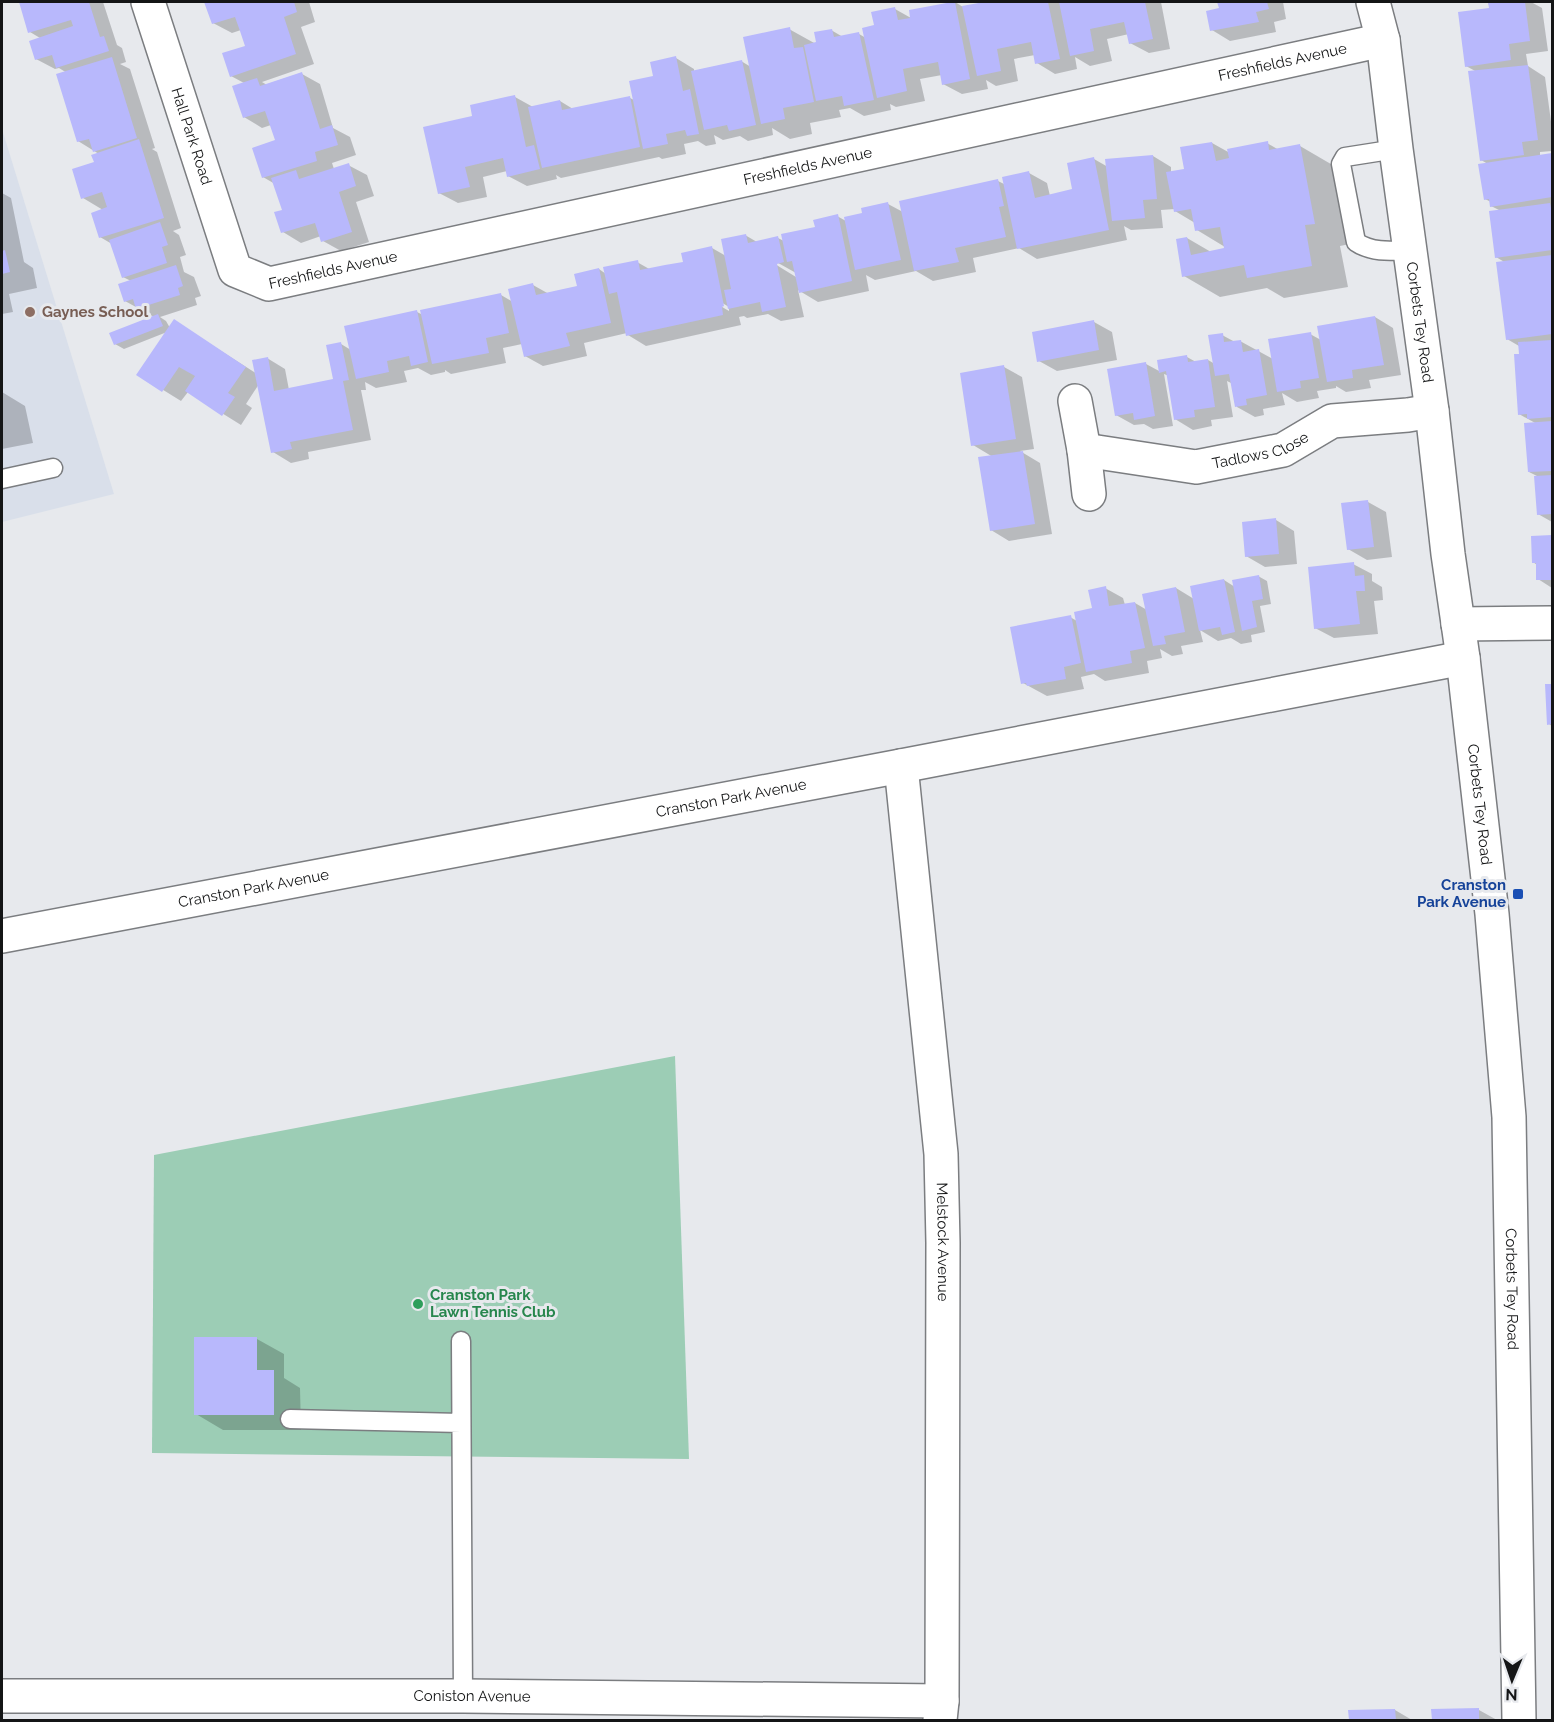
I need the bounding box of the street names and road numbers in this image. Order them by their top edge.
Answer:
street label: Freshfields Avenue [1216,39,1349,85]
street label: Hall Park Road [167,85,216,187]
street label: Freshfields Avenue [742,143,874,189]
street label: Freshfields Avenue [267,247,399,293]
street label: Corbets Tey Road [1403,261,1437,384]
street label: Tadlows Close [1211,428,1312,473]
street label: Corbets Tey Road [1464,743,1495,866]
street label: Cranston Park Avenue [654,775,808,821]
street label: Cranston Park Avenue [177,865,330,911]
street label: Melstock Avenue [933,1182,952,1302]
street label: Corbets Tey Road [1502,1228,1522,1350]
street label: Coniston Avenue [413,1687,531,1706]

